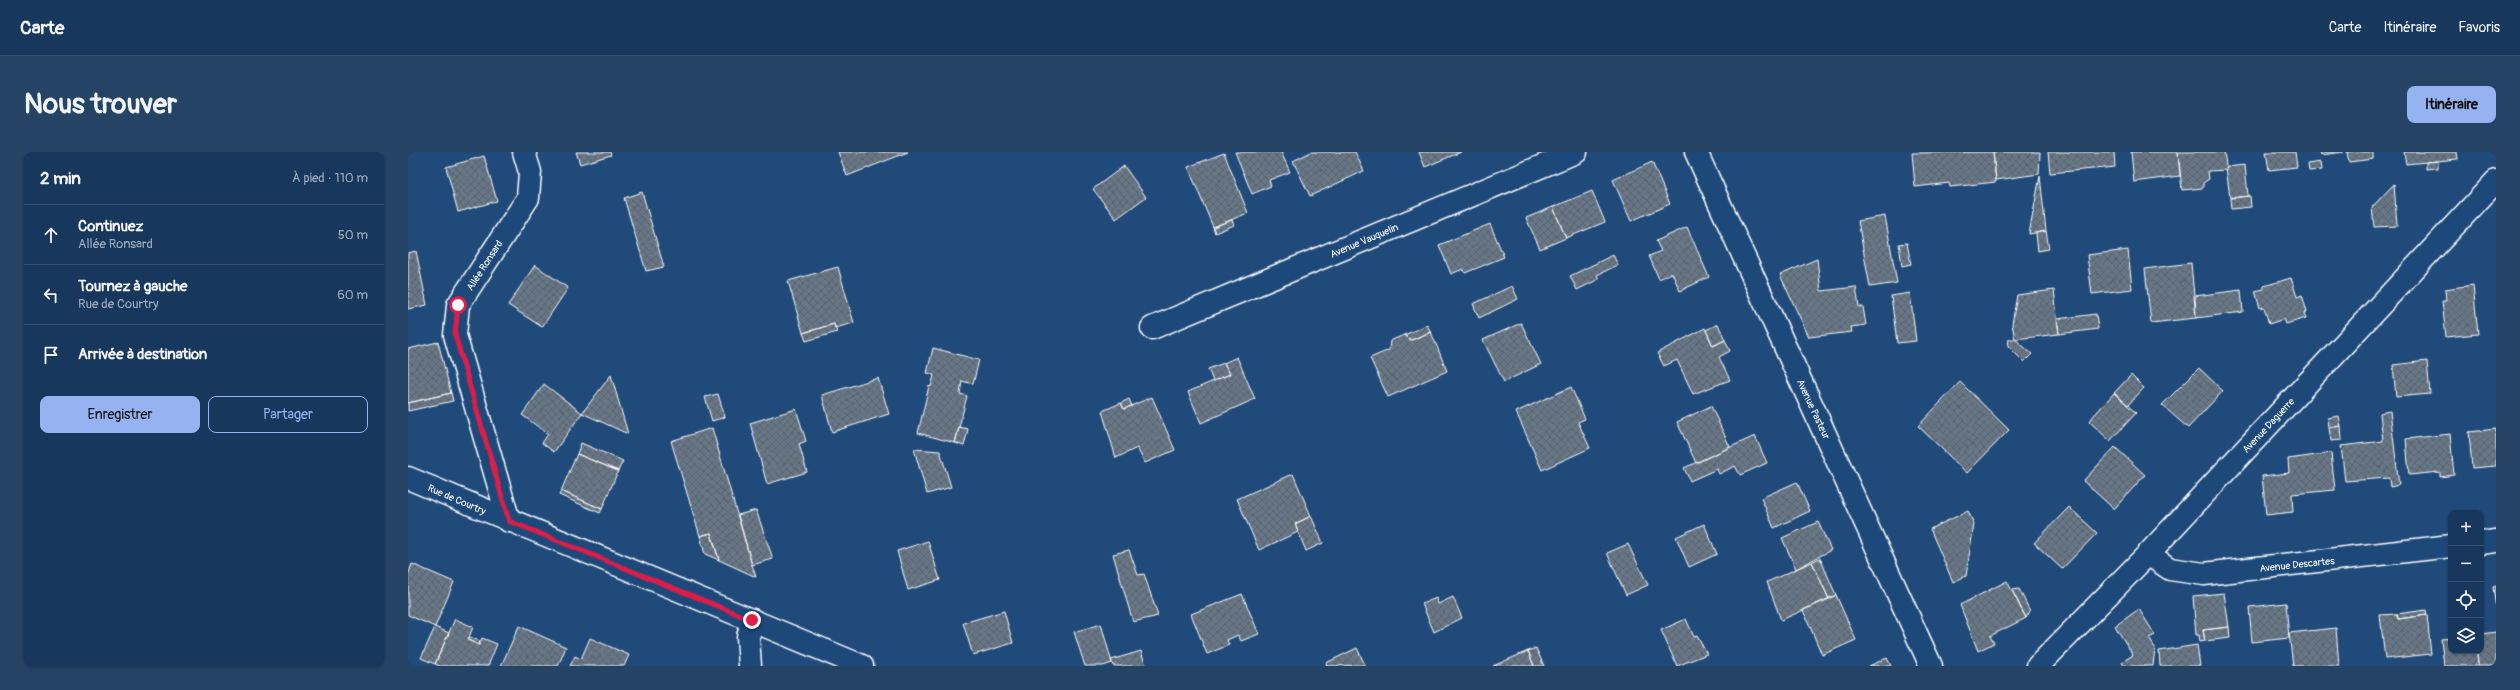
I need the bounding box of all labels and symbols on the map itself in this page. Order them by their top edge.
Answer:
street label: Avenue Vauquelin [1329,221,1401,261]
street label: Allée Ronsard [464,238,506,293]
route start [449,296,467,314]
street label: Avenue Pasteur [1794,378,1832,442]
street label: Avenue Daguerre [2240,396,2297,456]
street label: Rue de Courtry [426,482,488,518]
street label: Avenue Descartes [2259,555,2336,575]
route end [743,611,761,629]

